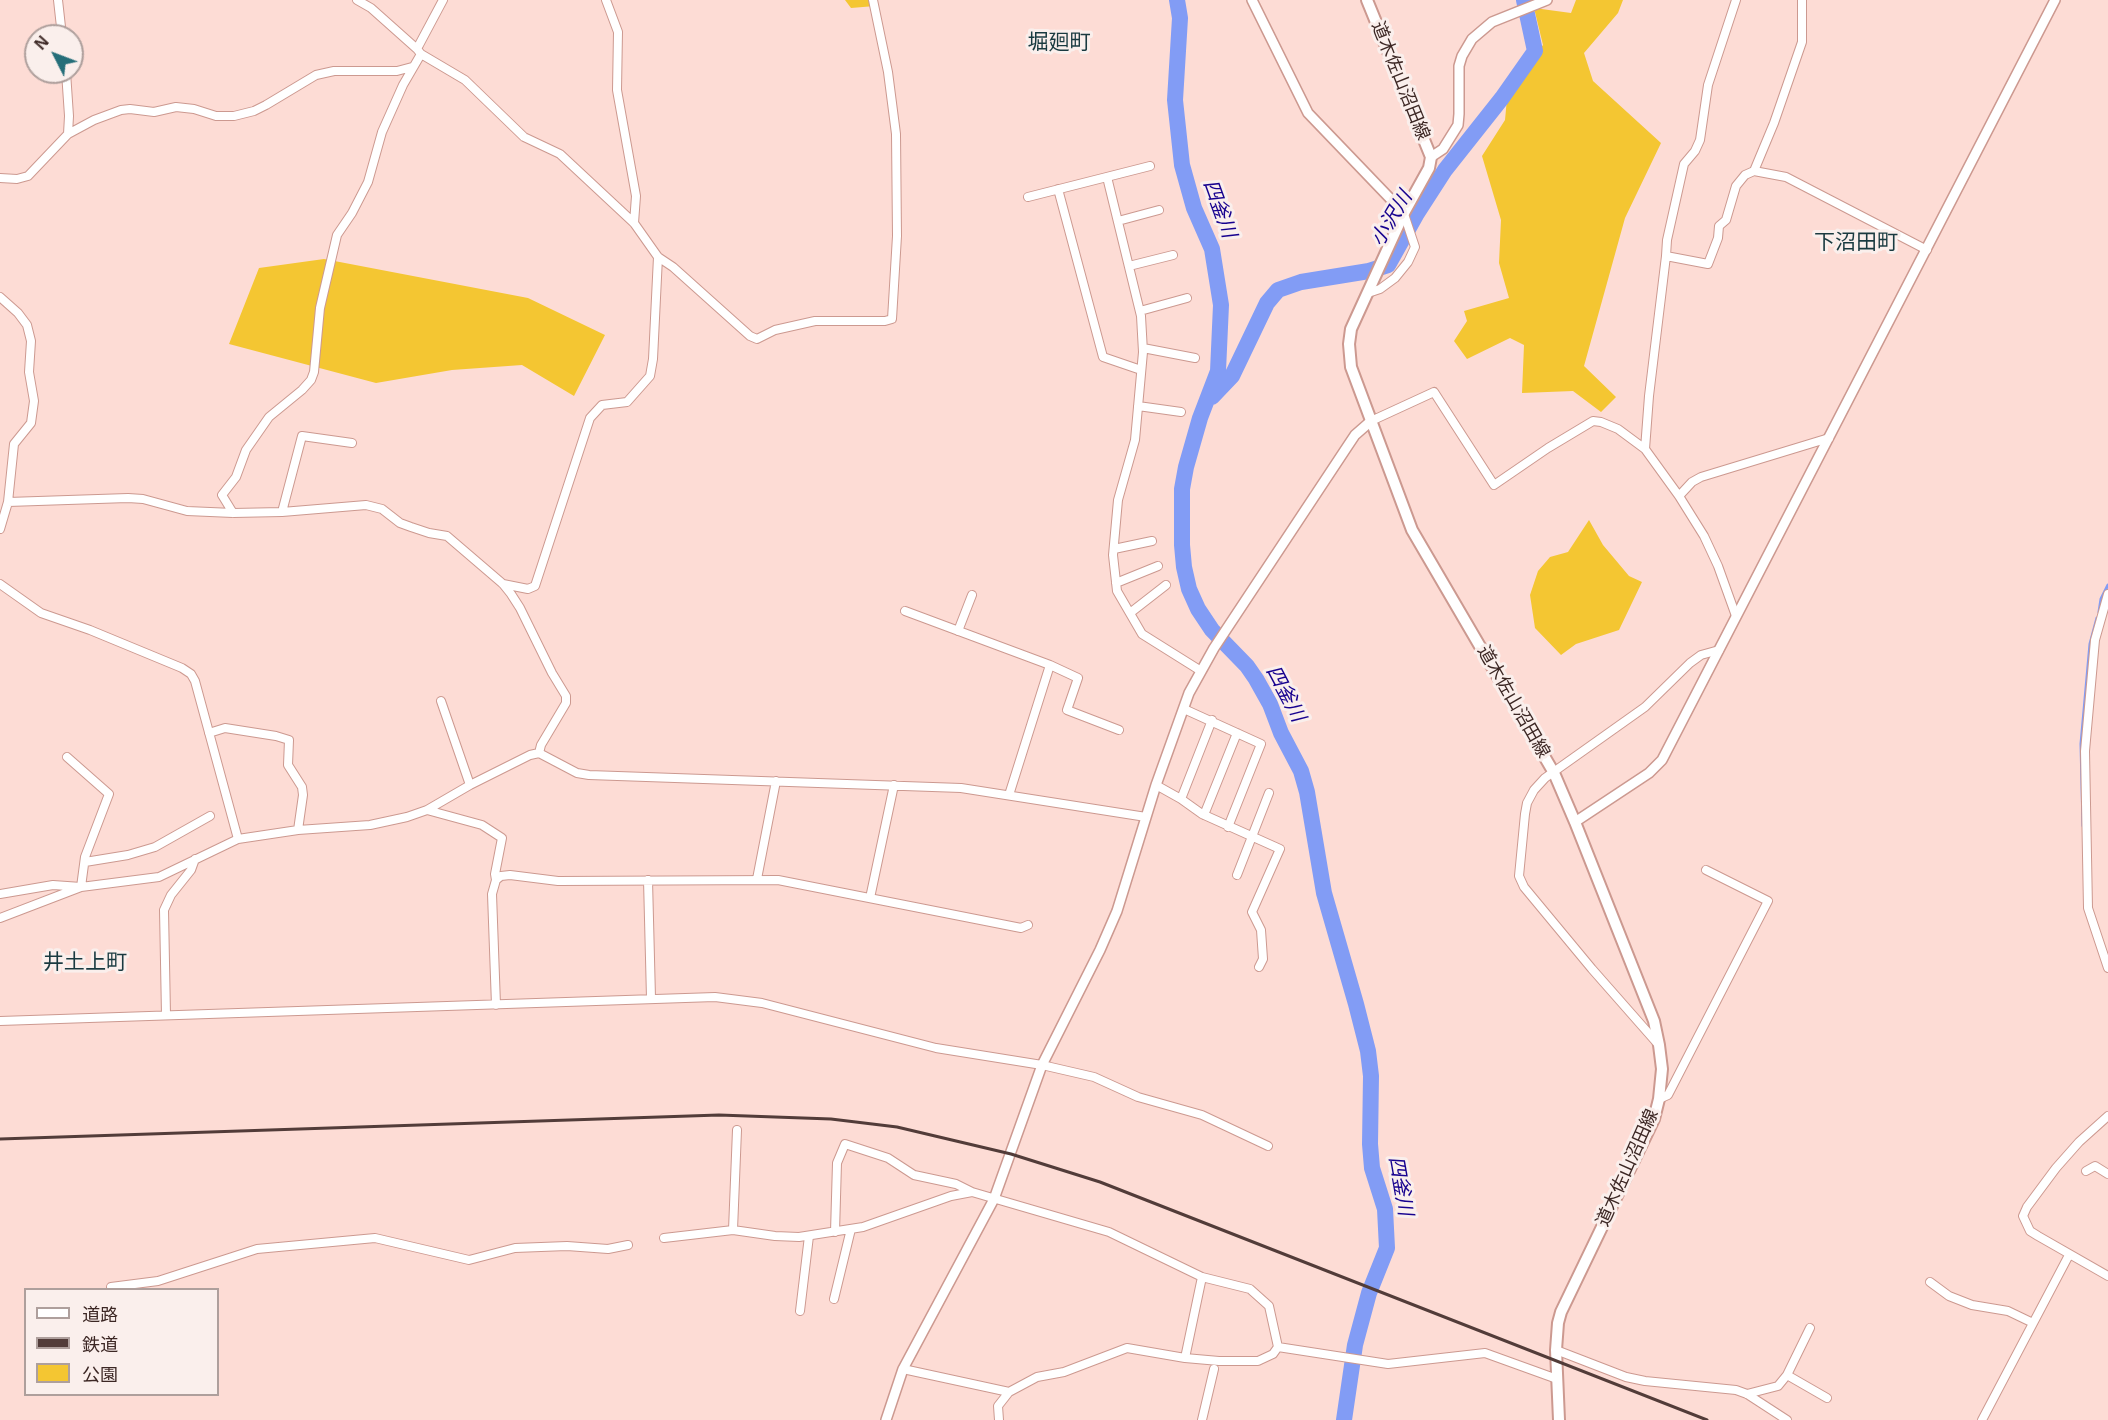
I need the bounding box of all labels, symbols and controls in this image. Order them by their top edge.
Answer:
street label: 道木佐山沼田線 [1366,19,1434,143]
north arrow [24,24,84,84]
district label: 堀廻町 [1028,30,1090,56]
text: N [32,33,52,53]
water label: 四釜川 [1197,177,1241,241]
water label: 小沢川 [1366,187,1418,251]
district label: 下沼田町 [1814,230,1898,256]
street label: 道木佐山沼田線 [1472,642,1554,762]
water label: 四釜川 [1260,662,1310,726]
district label: 井土上町 [43,950,127,976]
street label: 道木佐山沼田線 [1593,1106,1663,1230]
water label: 四釜川 [1383,1154,1417,1218]
legend [24,1288,219,1396]
text: 道路 [82,1305,118,1325]
text: 鉄道 [82,1335,118,1355]
text: 公園 [82,1365,118,1385]

